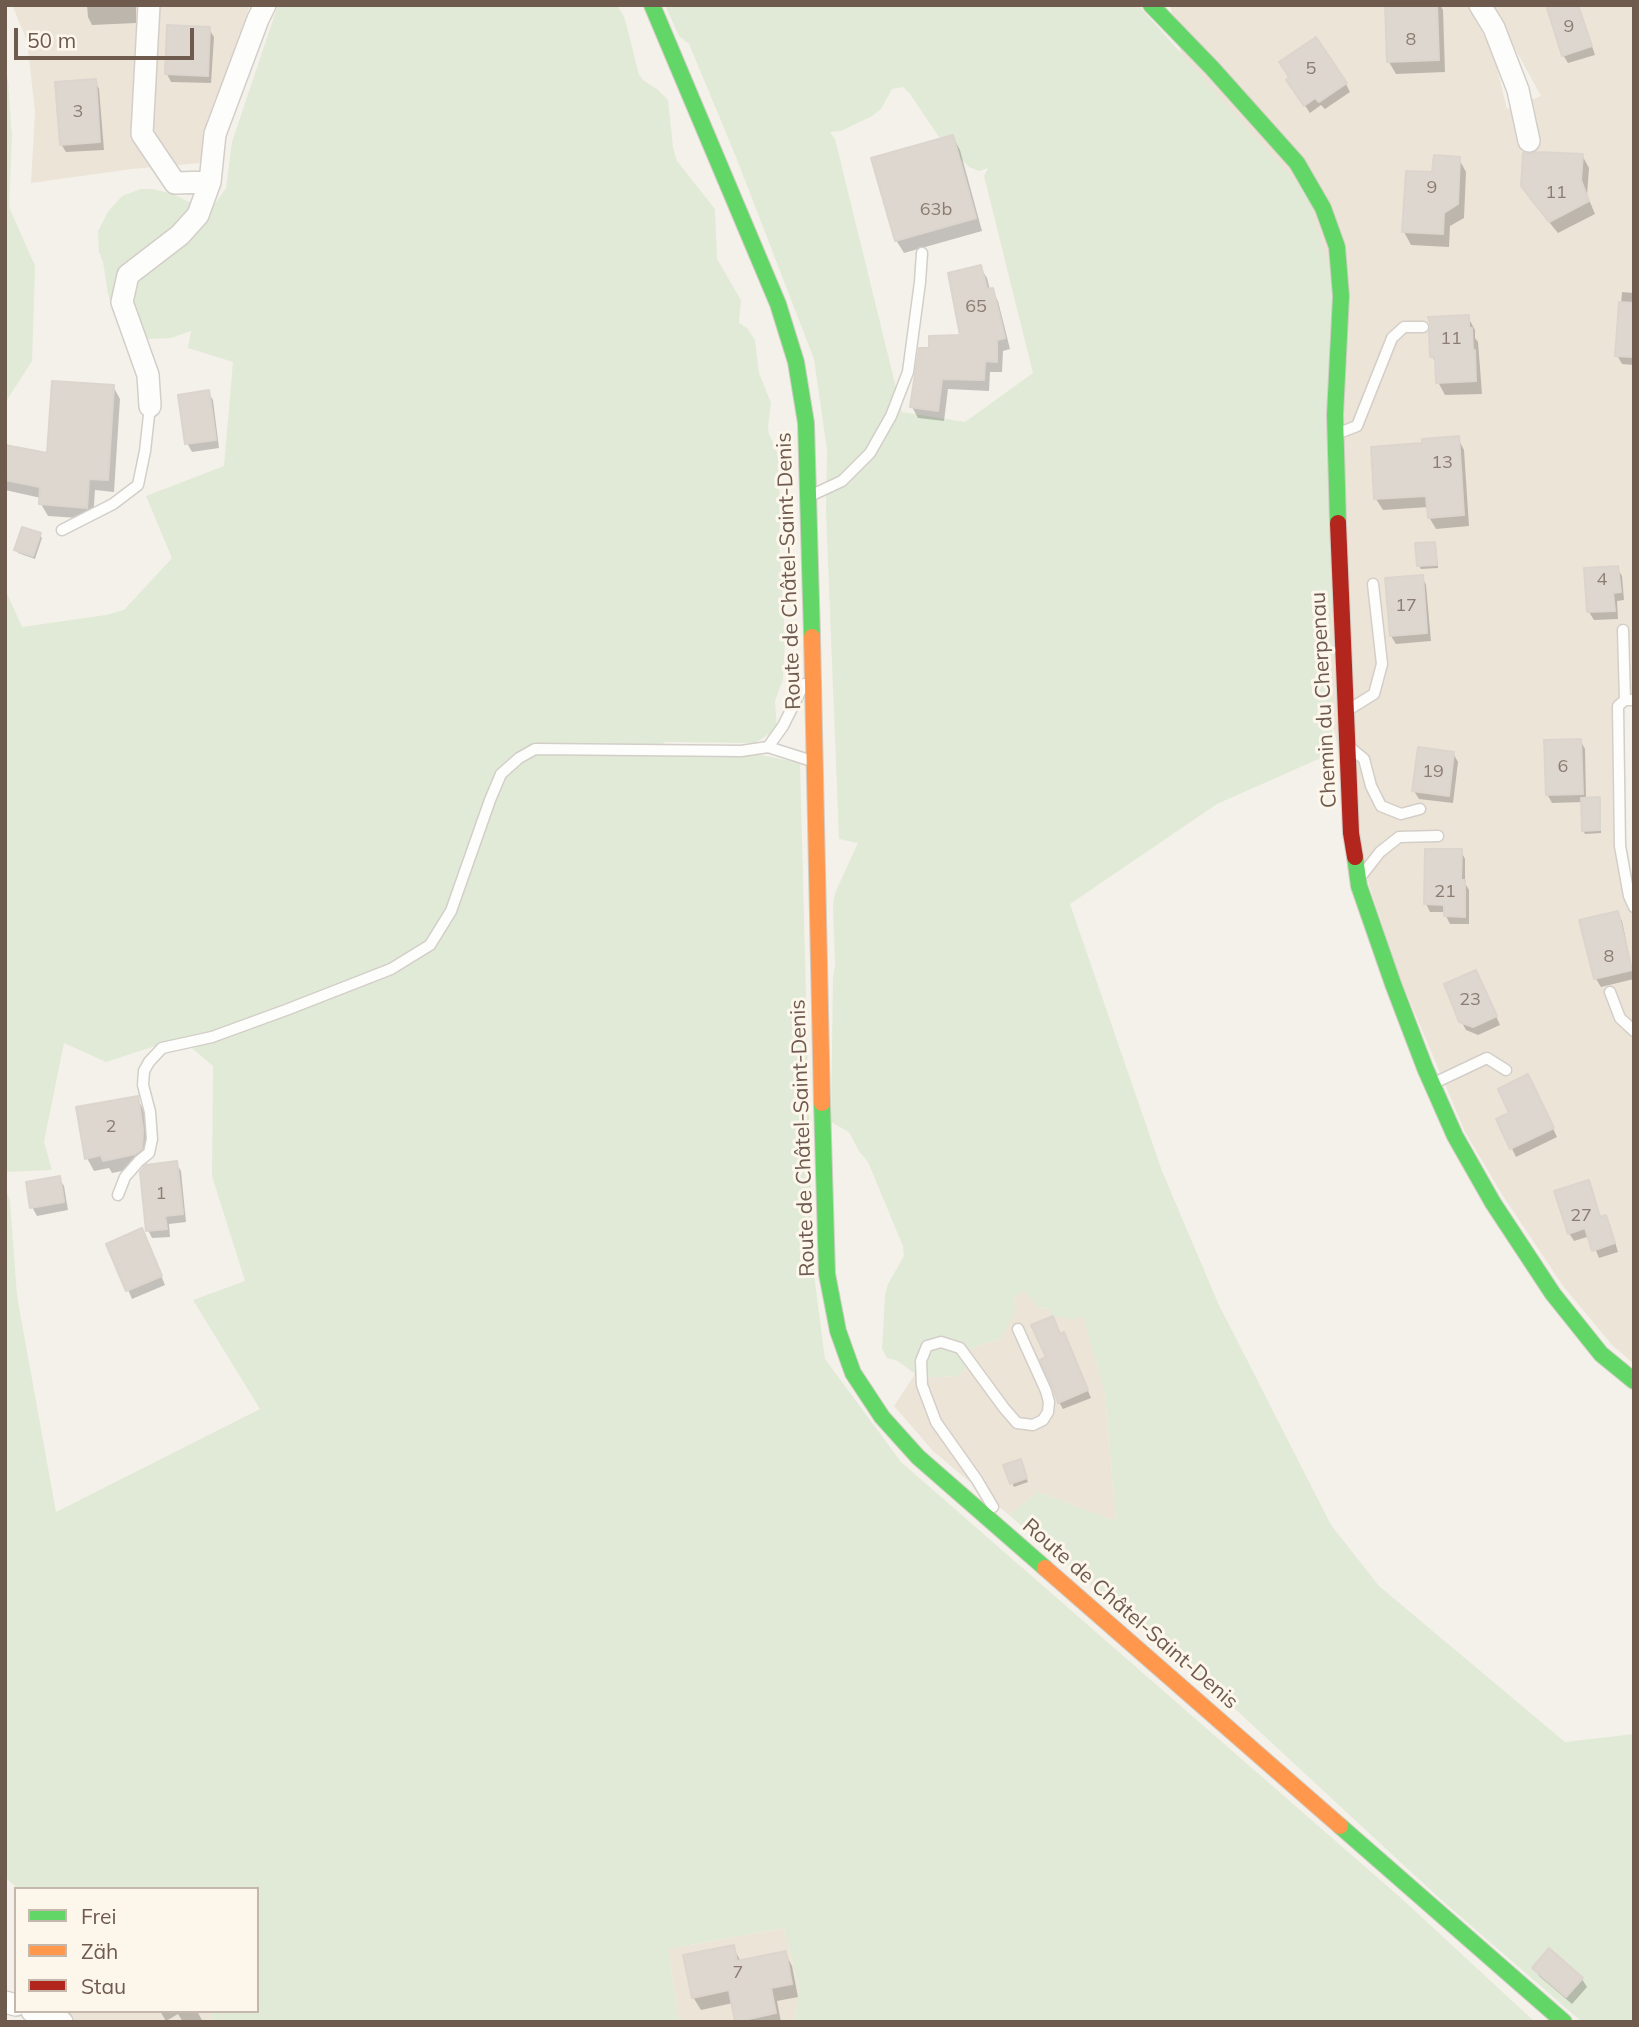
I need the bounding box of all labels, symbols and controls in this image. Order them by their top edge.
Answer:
scale bar [18,14,198,58]
house number: 9 [1564,16,1574,38]
text: 50 m [27,27,76,53]
house number: 8 [1406,29,1416,51]
house number: 5 [1306,58,1316,80]
house number: 3 [73,101,83,123]
house number: 9 [1427,177,1437,199]
house number: 11 [1545,182,1567,204]
house number: 63b [920,199,952,221]
house number: 65 [965,296,987,318]
house number: 11 [1440,328,1462,350]
street label: Route de Châtel-Saint-Denis [772,432,806,710]
house number: 13 [1431,452,1453,474]
house number: 4 [1597,569,1607,591]
street label: Chemin du Cherpenau [1306,591,1342,809]
house number: 17 [1395,595,1417,617]
house number: 6 [1558,756,1568,778]
house number: 19 [1422,761,1444,783]
house number: 21 [1434,881,1456,903]
house number: 8 [1604,946,1614,968]
house number: 23 [1459,989,1481,1011]
street label: Route de Châtel-Saint-Denis [786,999,820,1277]
house number: 2 [106,1116,116,1138]
house number: 1 [156,1183,166,1205]
house number: 27 [1570,1205,1592,1227]
street label: Route de Châtel-Saint-Denis [1017,1513,1243,1715]
legend [14,1887,259,2013]
text: Frei [81,1903,117,1929]
text: Zäh [81,1938,118,1964]
house number: 7 [733,1962,743,1984]
text: Stau [81,1973,126,1999]

